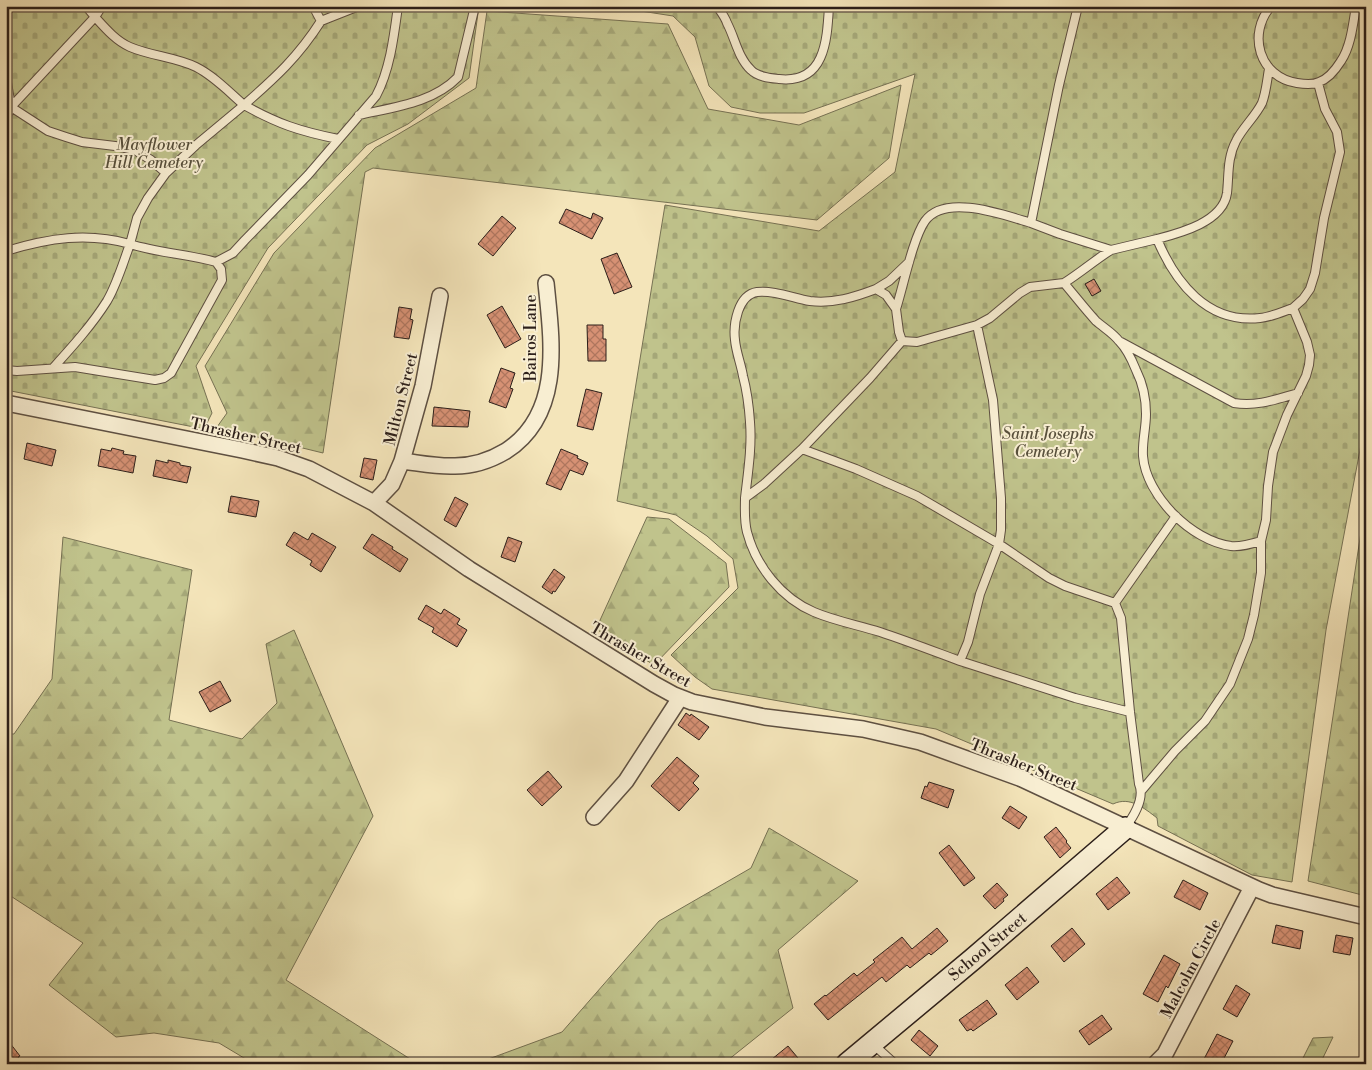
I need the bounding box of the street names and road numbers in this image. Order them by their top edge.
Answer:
street label: Bairos Lane [521,295,541,382]
street label: Milton Street [380,350,422,448]
street label: Thrasher Street [188,413,304,459]
street label: Thrasher Street [586,618,695,692]
street label: Thrasher Street [967,734,1080,796]
street label: School Street [944,908,1031,985]
street label: Malcolm Circle [1156,915,1226,1022]

